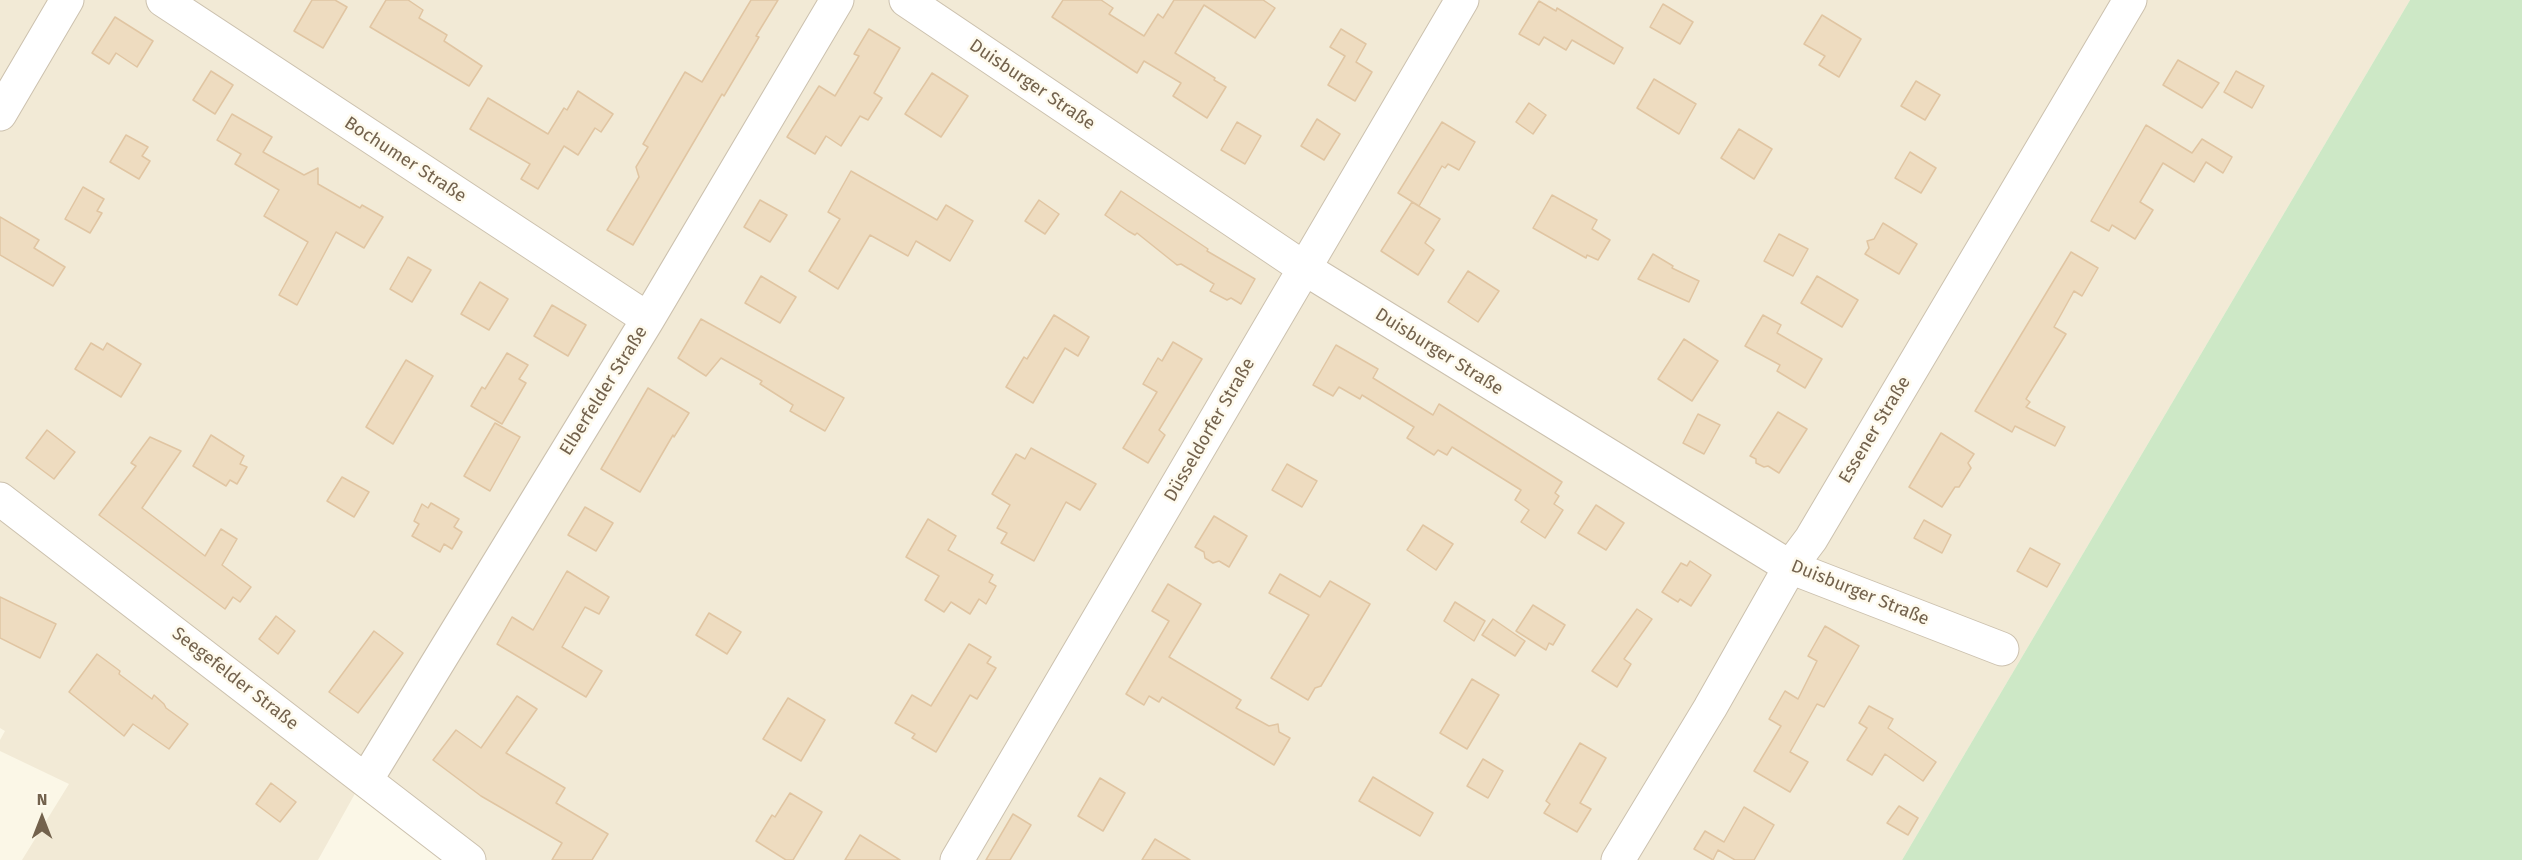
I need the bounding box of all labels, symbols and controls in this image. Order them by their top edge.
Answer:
street label: Duisburger Straße [965,35,1099,135]
street label: Bochumer Straße [340,113,470,207]
street label: Duisburger Straße [1371,304,1507,400]
street label: Elberfelder Straße [556,322,652,460]
street label: Düsseldorfer Straße [1160,354,1260,506]
street label: Essener Straße [1835,373,1915,487]
street label: Duisburger Straße [1788,555,1932,631]
street label: Seegefelder Straße [168,623,302,735]
north arrow [12,788,72,848]
text: N [37,790,47,809]

